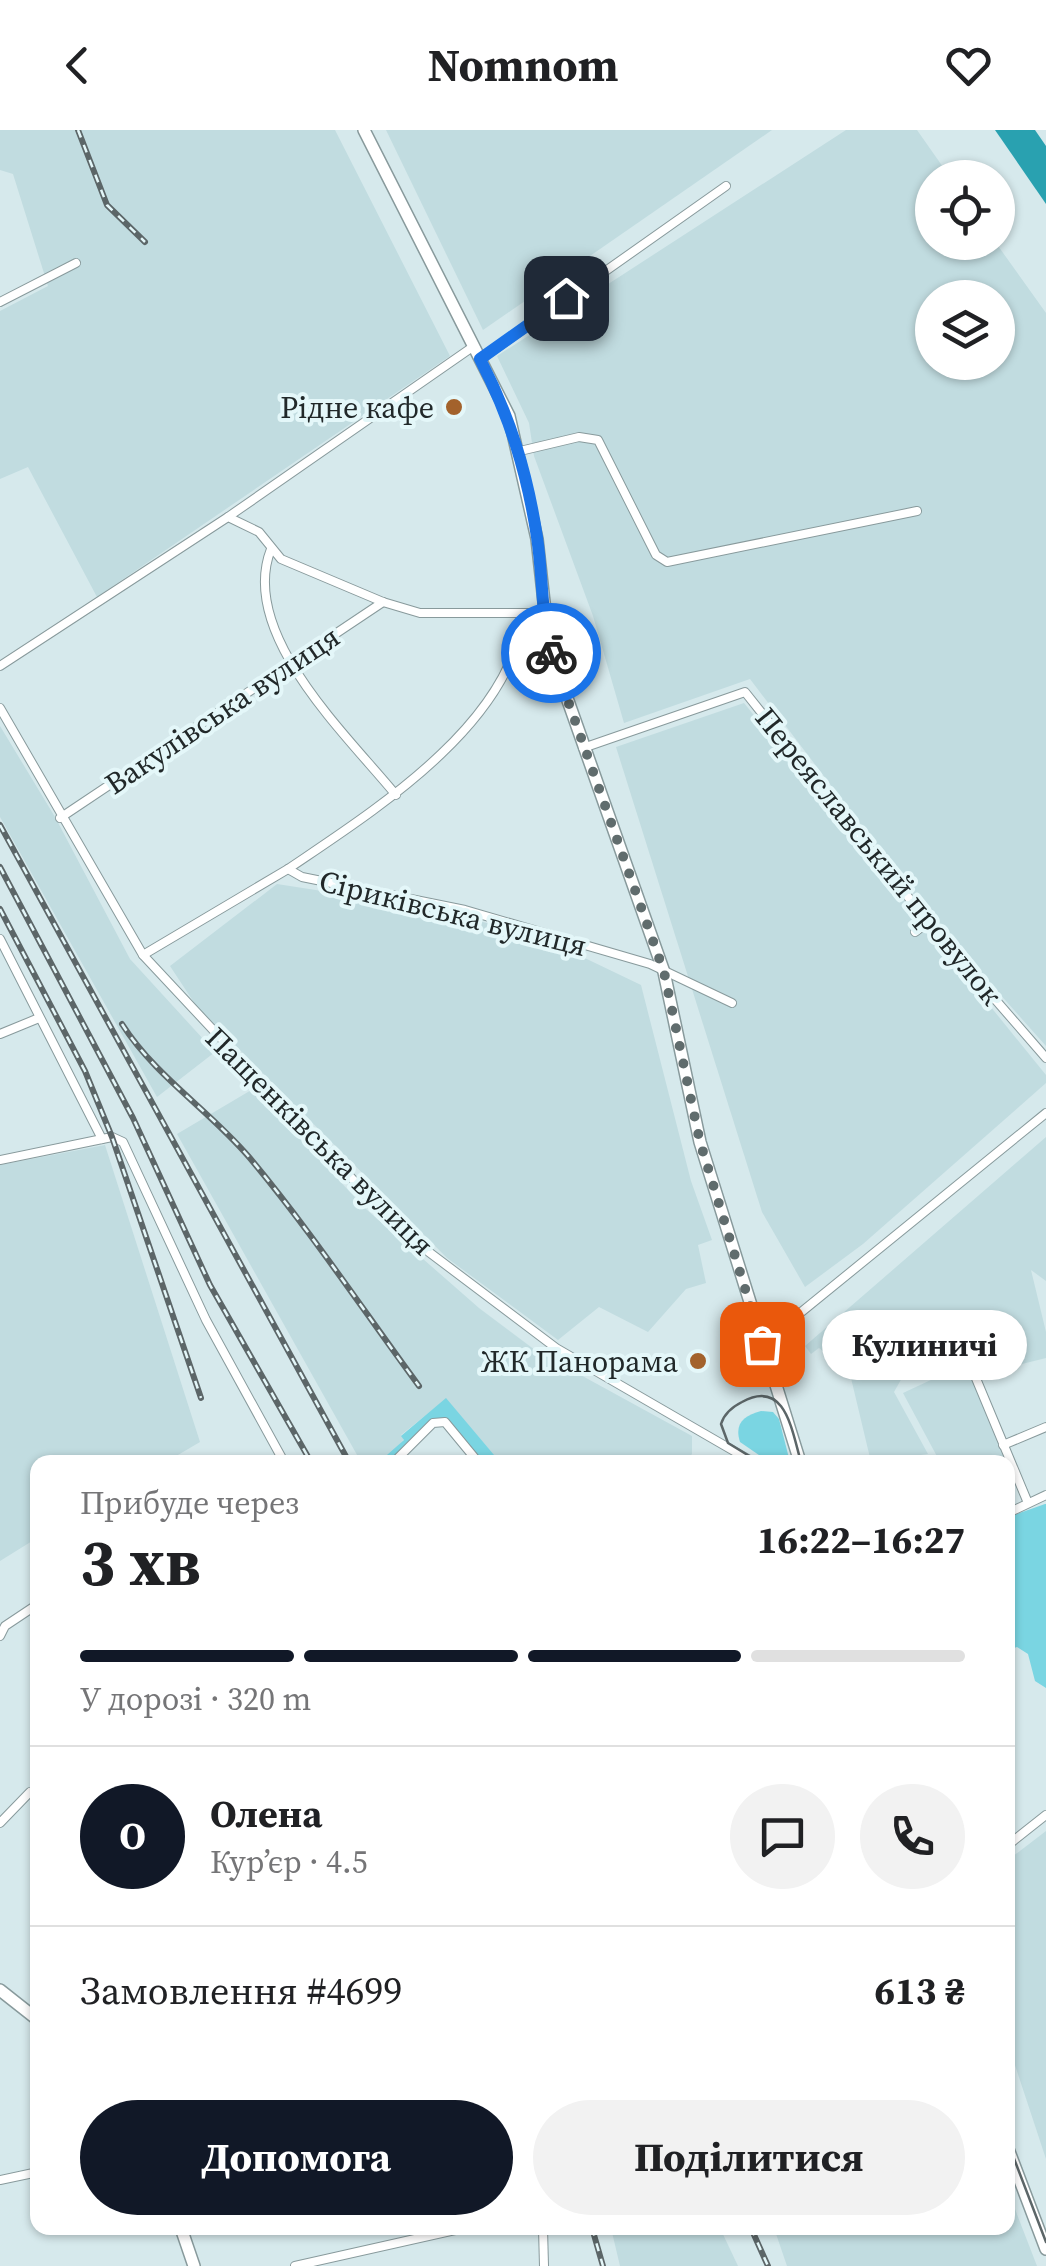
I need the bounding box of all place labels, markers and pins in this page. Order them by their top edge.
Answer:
pin [524,256,609,341]
place label: Рідне кафе [280,387,434,428]
marker: Рідне кафе [443,396,465,418]
pin [720,1302,805,1387]
callout: Кулиничі [822,1309,1027,1379]
place label: ЖК Панорама [481,1341,679,1382]
marker: ЖК Панорама [687,1350,709,1372]

